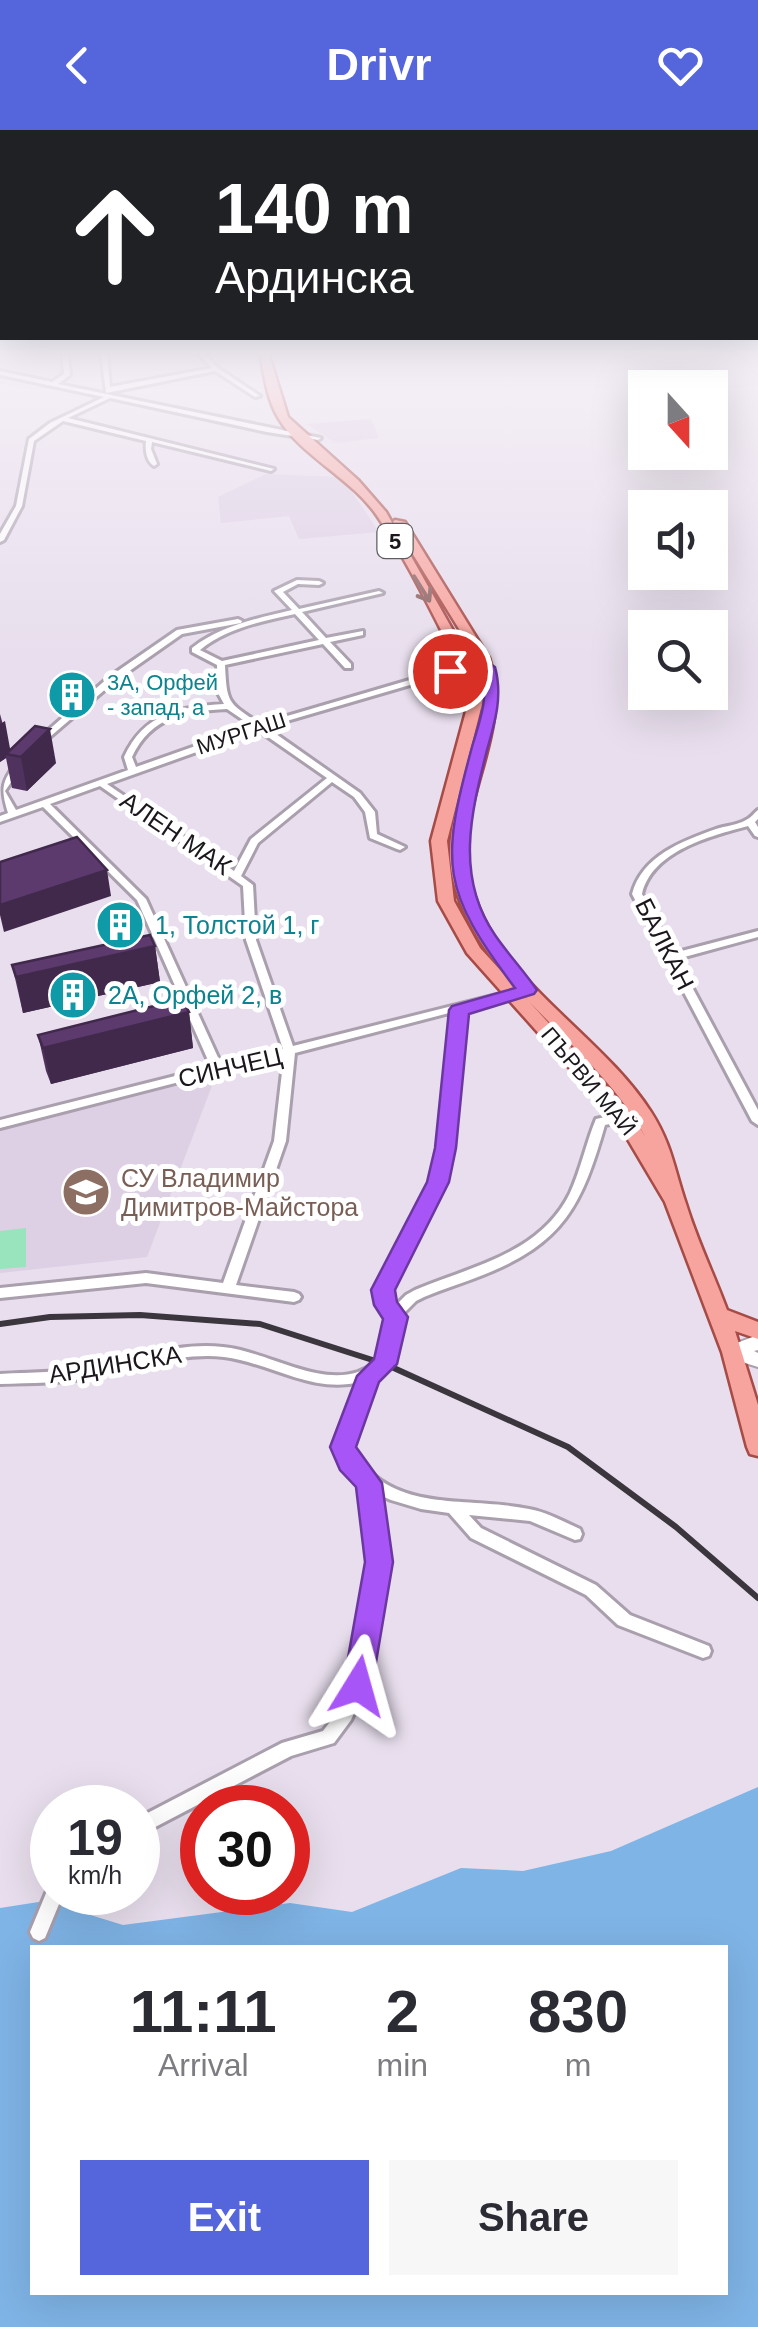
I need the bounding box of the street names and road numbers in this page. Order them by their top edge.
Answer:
road number: 5 [378,524,412,558]
street label: МУРГАШ [193,707,289,760]
street label: АЛЕН МАК [115,786,237,880]
street label: БАЛКАН [630,894,700,994]
street label: ПЪРВИ МАЙ [536,1022,641,1140]
street label: СИНЧЕЦ [175,1041,285,1093]
street label: АРДИНСКА [47,1340,184,1388]

